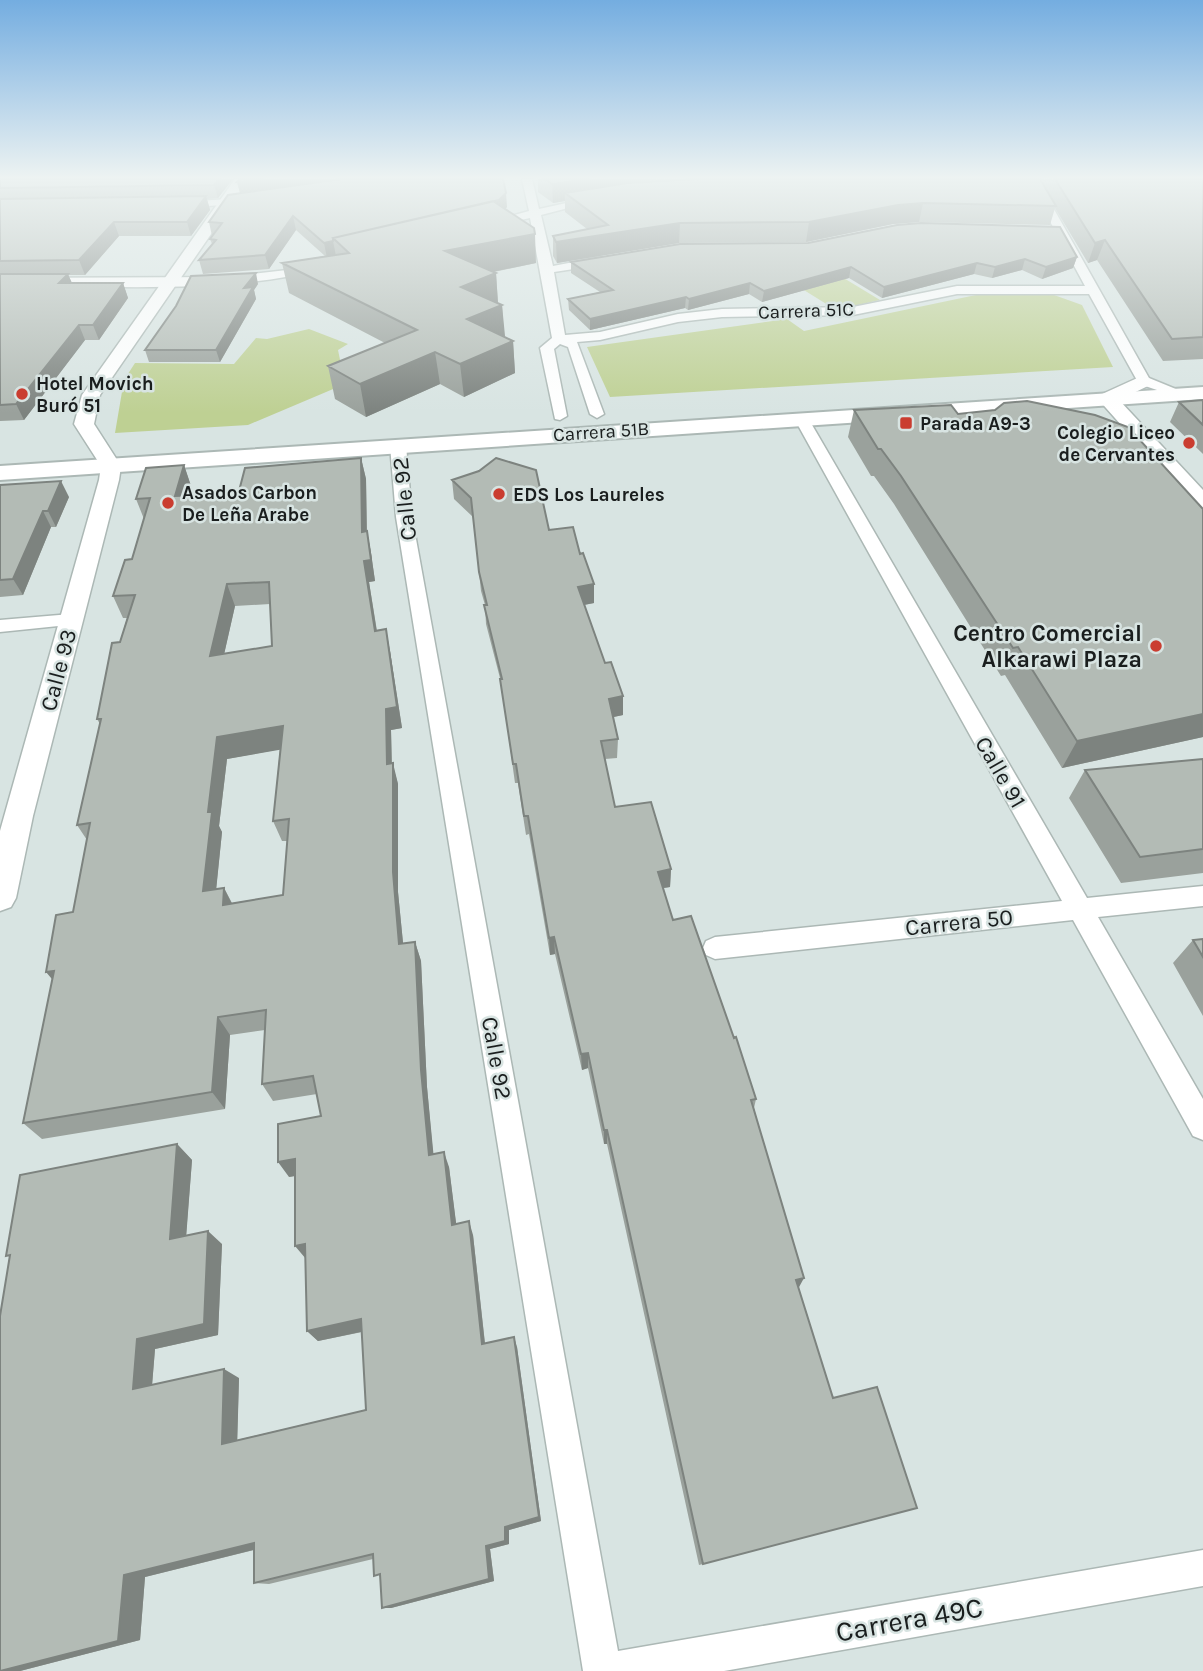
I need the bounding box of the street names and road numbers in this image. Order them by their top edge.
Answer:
street label: Carrera 51C [758,298,854,324]
street label: Carrera 51B [552,418,650,446]
street label: Calle 92 [387,456,422,542]
street label: Calle 93 [35,626,82,714]
street label: Calle 91 [969,732,1032,813]
street label: Carrera 50 [904,903,1014,942]
street label: Calle 92 [476,1015,517,1102]
street label: Carrera 49C [833,1590,985,1649]

